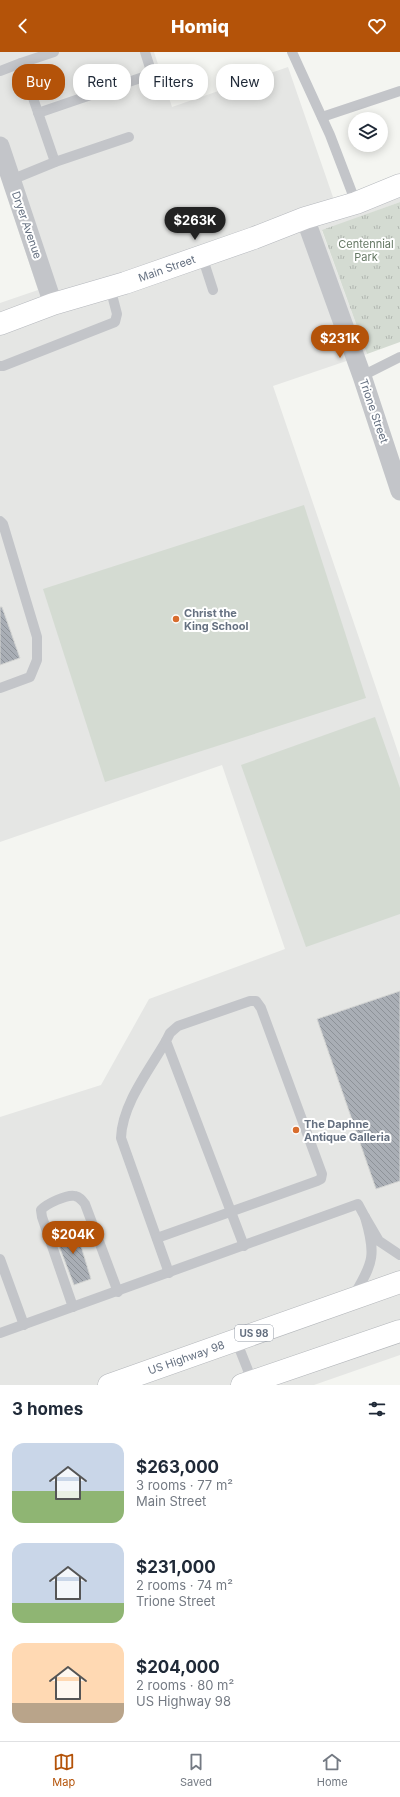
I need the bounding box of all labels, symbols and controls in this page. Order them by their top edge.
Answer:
icon: back [12,15,34,37]
icon: heart [366,15,388,37]
text: Homiq [171,16,229,37]
chip: Buy [12,64,65,100]
chip: Rent [73,64,131,100]
chip: Filters [139,64,208,100]
chip: New [216,64,274,100]
map controls [348,112,388,152]
button: layers [348,112,388,152]
street label: Dryer Avenue [9,189,45,261]
pin: $263K [167,207,223,241]
text: $263K [174,212,216,228]
park label: Centennial Park [338,237,394,264]
street label: Main Street [136,252,198,285]
pin: $231K [312,325,368,359]
text: $231K [320,330,360,346]
street label: Trione Street [356,377,392,445]
place label: Christ the King School [184,606,248,633]
marker: Christ the King School [171,614,181,624]
place label: The Daphne Antique Galleria [304,1117,390,1144]
marker: The Daphne Antique Galleria [291,1125,301,1135]
pin: $204K [45,1221,101,1255]
text: $204K [51,1226,95,1242]
road number: US 98 [235,1325,273,1341]
street label: US Highway 98 [146,1338,227,1378]
icon: filters [366,1398,388,1420]
text: 3 homes [12,1399,83,1419]
text: $263,000 [136,1457,219,1477]
icon: home [44,1459,92,1507]
text: 3 rooms · 77 m² [136,1477,233,1493]
text: Main Street [136,1493,206,1509]
text: $231,000 [136,1557,216,1577]
icon: home [44,1559,92,1607]
text: 2 rooms · 74 m² [136,1577,233,1593]
text: Trione Street [136,1593,215,1609]
text: $204,000 [136,1657,220,1677]
icon: home [44,1659,92,1707]
text: 2 rooms · 80 m² [136,1677,234,1693]
text: US Highway 98 [136,1693,231,1709]
tab: Map [52,1751,75,1789]
tab: Saved [180,1751,212,1789]
tab: Home [317,1751,348,1789]

